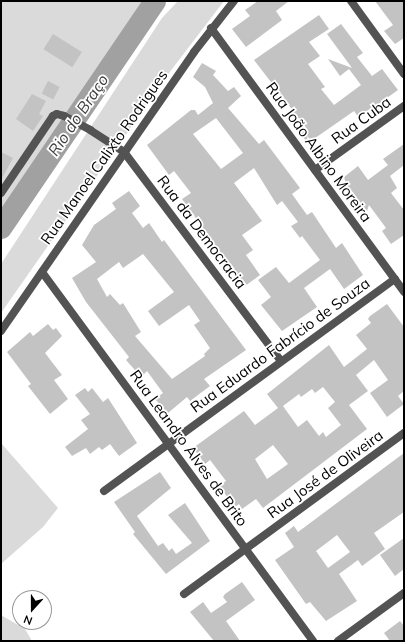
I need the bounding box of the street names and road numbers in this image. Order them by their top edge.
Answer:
street label: Rua Manoel Calixto Rodrigues [37,66,171,248]
street label: Rua João Albino Moreira [262,79,376,225]
street label: Rua Cuba [328,93,394,147]
street label: Rua da Democracia [154,172,250,292]
street label: Rua Eduardo Fabrício de Souza [187,274,373,416]
street label: Rua Leandro Alves de Brito [126,366,252,530]
street label: Rua José de Oliveira [264,426,386,522]

